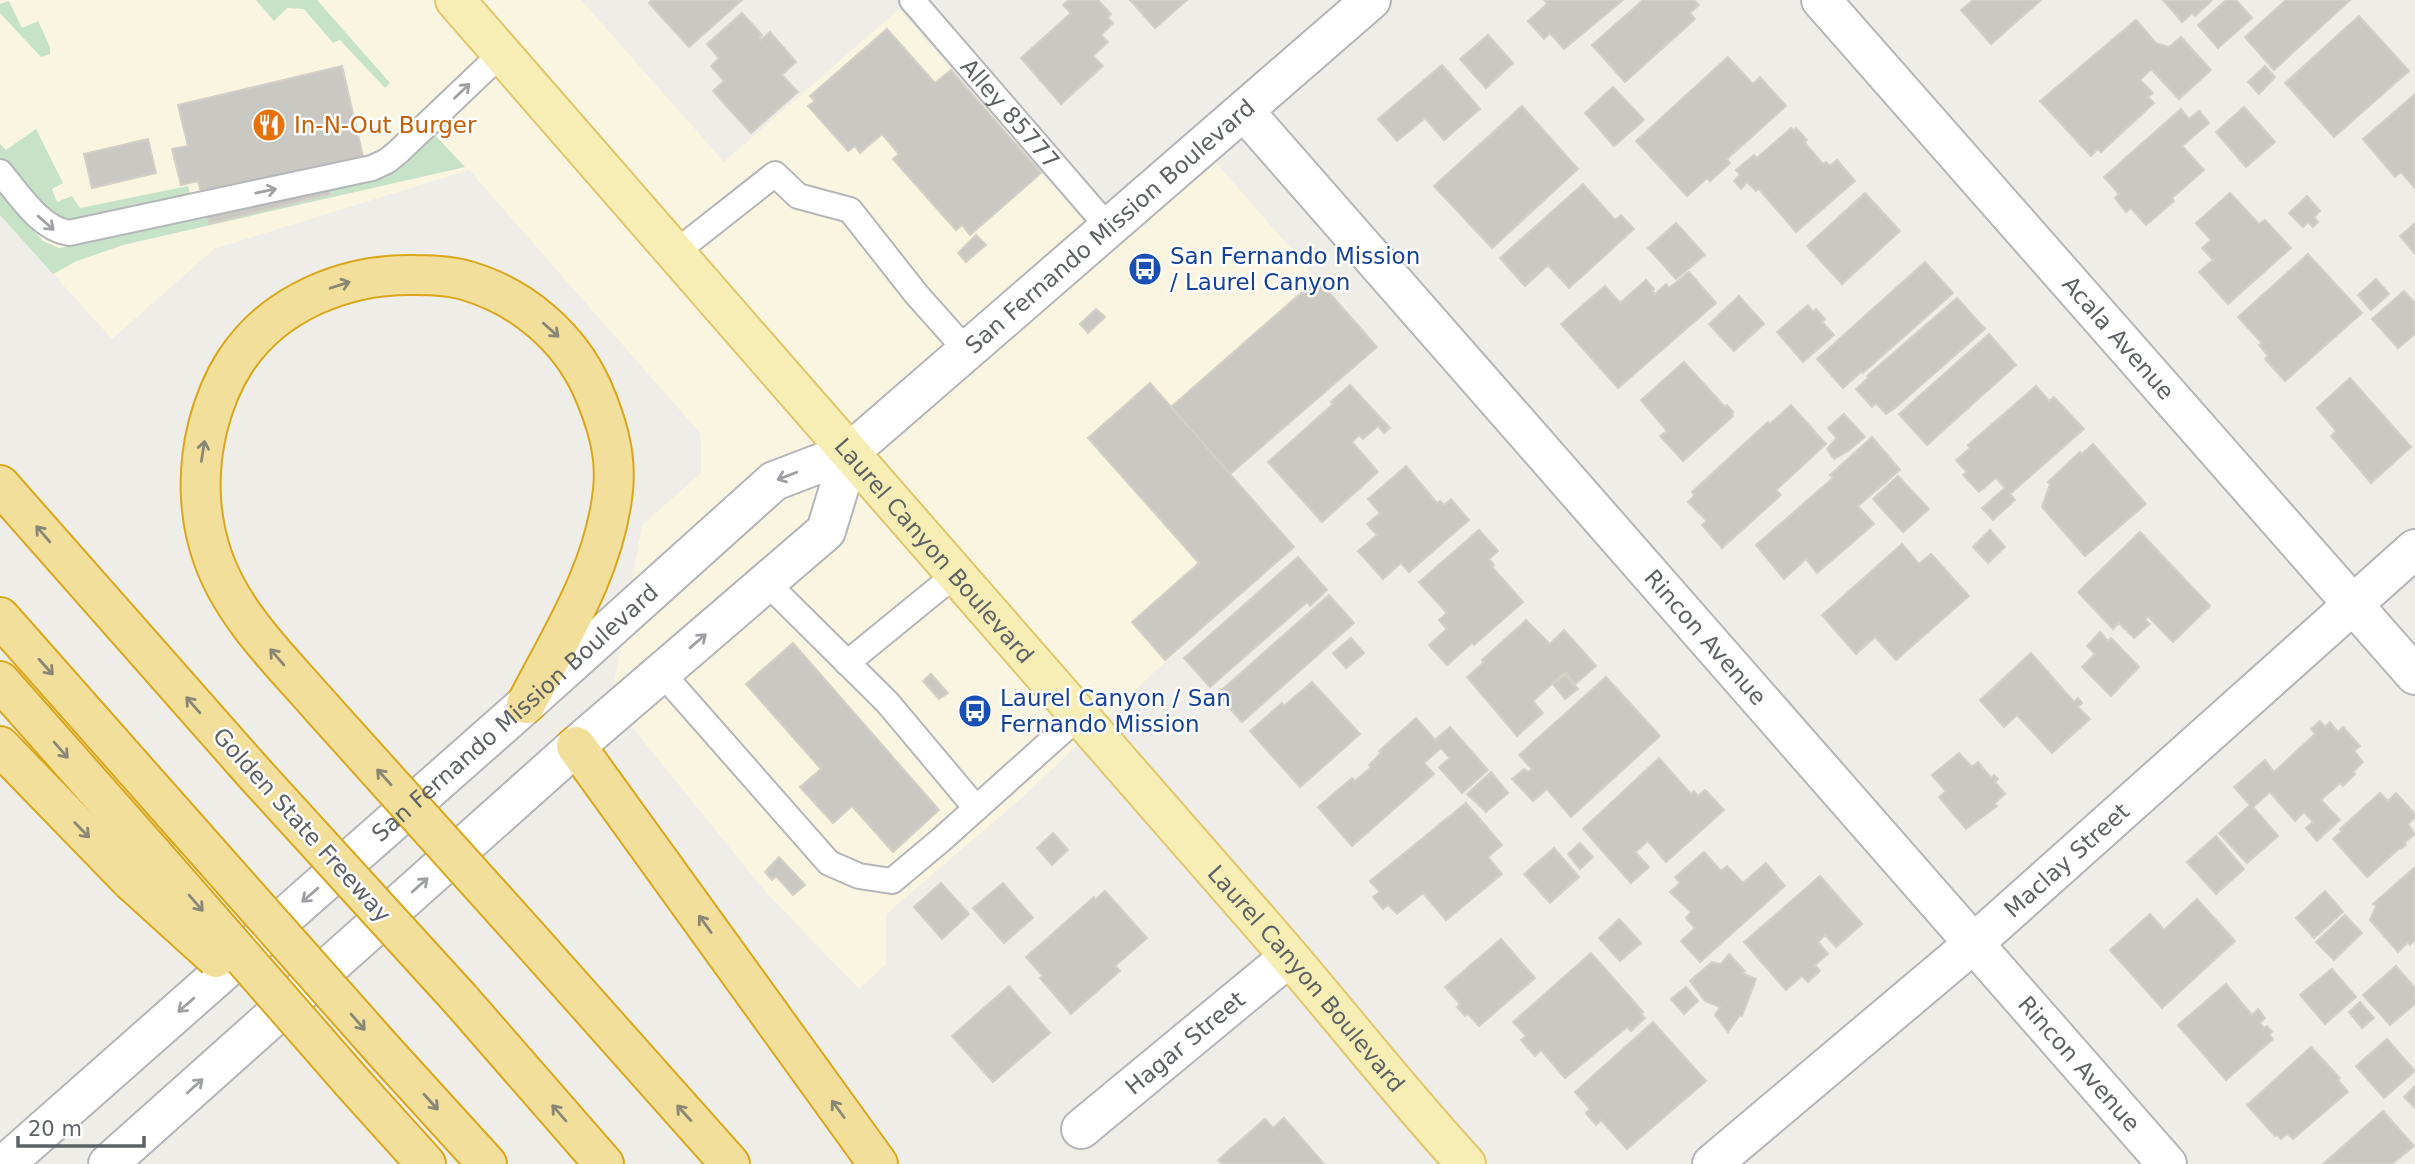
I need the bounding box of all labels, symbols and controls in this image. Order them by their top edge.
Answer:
street label: Alley 85777 [956,53,1065,174]
one-way arrow [453,82,470,99]
street label: San Fernando Mission Boulevard [960,94,1260,359]
restaurant icon: In-N-Out Burger [250,106,288,144]
place label: In-N-Out Burger [294,112,477,138]
one-way arrow [254,184,277,197]
one-way arrow [37,214,54,231]
place label: San Fernando Mission / Laurel Canyon [1170,243,1420,295]
bus stop icon: San Fernando Mission / Laurel Canyon [1126,250,1164,288]
street label: Acala Avenue [2057,271,2179,405]
one-way arrow [328,278,350,290]
one-way arrow [542,322,560,338]
street label: Laurel Canyon Boulevard [830,433,1039,668]
one-way arrow [197,440,210,463]
one-way arrow [776,471,798,484]
one-way arrow [35,525,51,543]
street label: Rincon Avenue [1639,565,1772,710]
street label: San Fernando Mission Boulevard [367,579,663,847]
one-way arrow [689,633,707,649]
one-way arrow [269,648,285,666]
one-way arrow [37,658,53,676]
place label: Laurel Canyon / San Fernando Mission [1000,685,1231,737]
bus stop icon: Laurel Canyon / San Fernando Mission [956,692,994,730]
one-way arrow [185,696,201,714]
street label: Golden State Freeway [208,722,396,928]
one-way arrow [53,741,69,759]
one-way arrow [376,768,392,786]
street label: Maclay Street [1999,798,2134,923]
one-way arrow [73,822,90,839]
street label: Laurel Canyon Boulevard [1203,860,1410,1097]
one-way arrow [410,877,428,893]
one-way arrow [301,887,319,903]
one-way arrow [188,894,204,912]
one-way arrow [698,915,713,934]
street label: Hagar Street [1120,986,1250,1100]
street label: Rincon Avenue [2013,991,2145,1137]
one-way arrow [178,996,195,1013]
one-way arrow [350,1012,366,1030]
one-way arrow [186,1078,204,1094]
one-way arrow [423,1093,439,1111]
one-way arrow [831,1100,846,1119]
scale bar [18,1104,144,1148]
one-way arrow [551,1104,567,1122]
one-way arrow [676,1104,692,1122]
text: 20 m [28,1117,82,1141]

